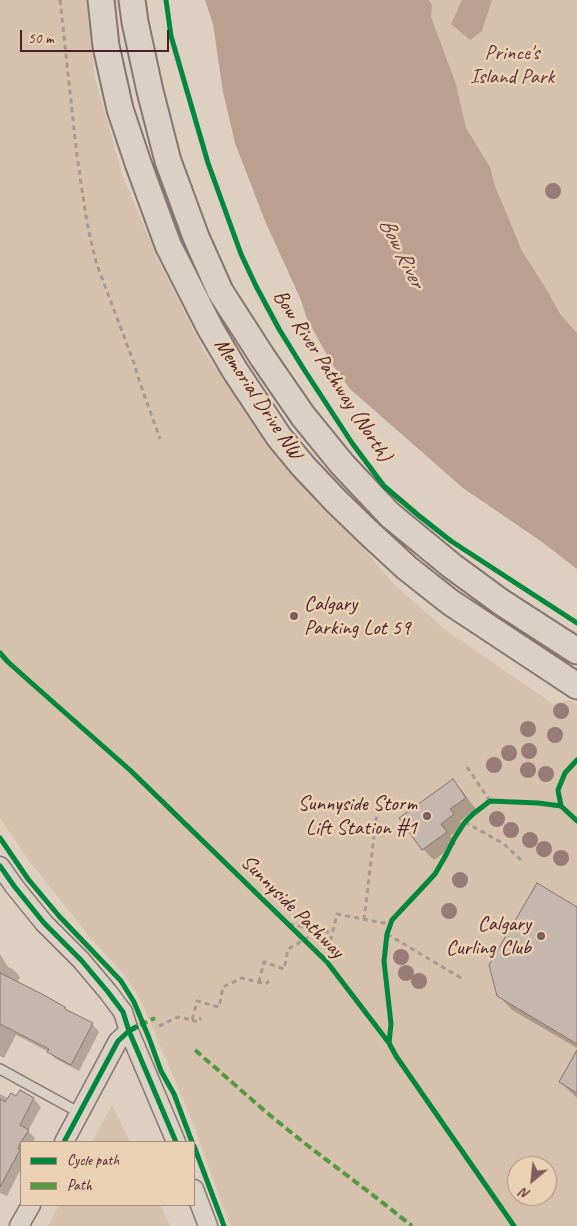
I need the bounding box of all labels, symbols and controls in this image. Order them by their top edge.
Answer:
scale bar [22,20,171,52]
text: 50 m [28,29,54,48]
park label: Prince's Island Park [470,40,554,90]
water label: Bow River [372,214,430,292]
street label: Bow River Pathway (North) [267,285,397,467]
street label: Memorial Drive NW [208,334,308,464]
place label: Calgary Parking Lot 59 [304,591,411,641]
marker: Calgary Parking Lot 59 [288,610,300,622]
place label: Sunnyside Storm Lift Station #1 [298,791,417,841]
marker: Sunnyside Storm Lift Station #1 [421,810,433,822]
street label: Sunnyside Pathway [235,850,349,964]
place label: Calgary Curling Club [446,911,531,961]
marker: Calgary Curling Club [535,930,547,942]
legend [20,1141,195,1206]
text: Cycle path [67,1151,119,1170]
north arrow [507,1156,557,1206]
text: Path [67,1176,92,1195]
text: N [517,1184,533,1203]

